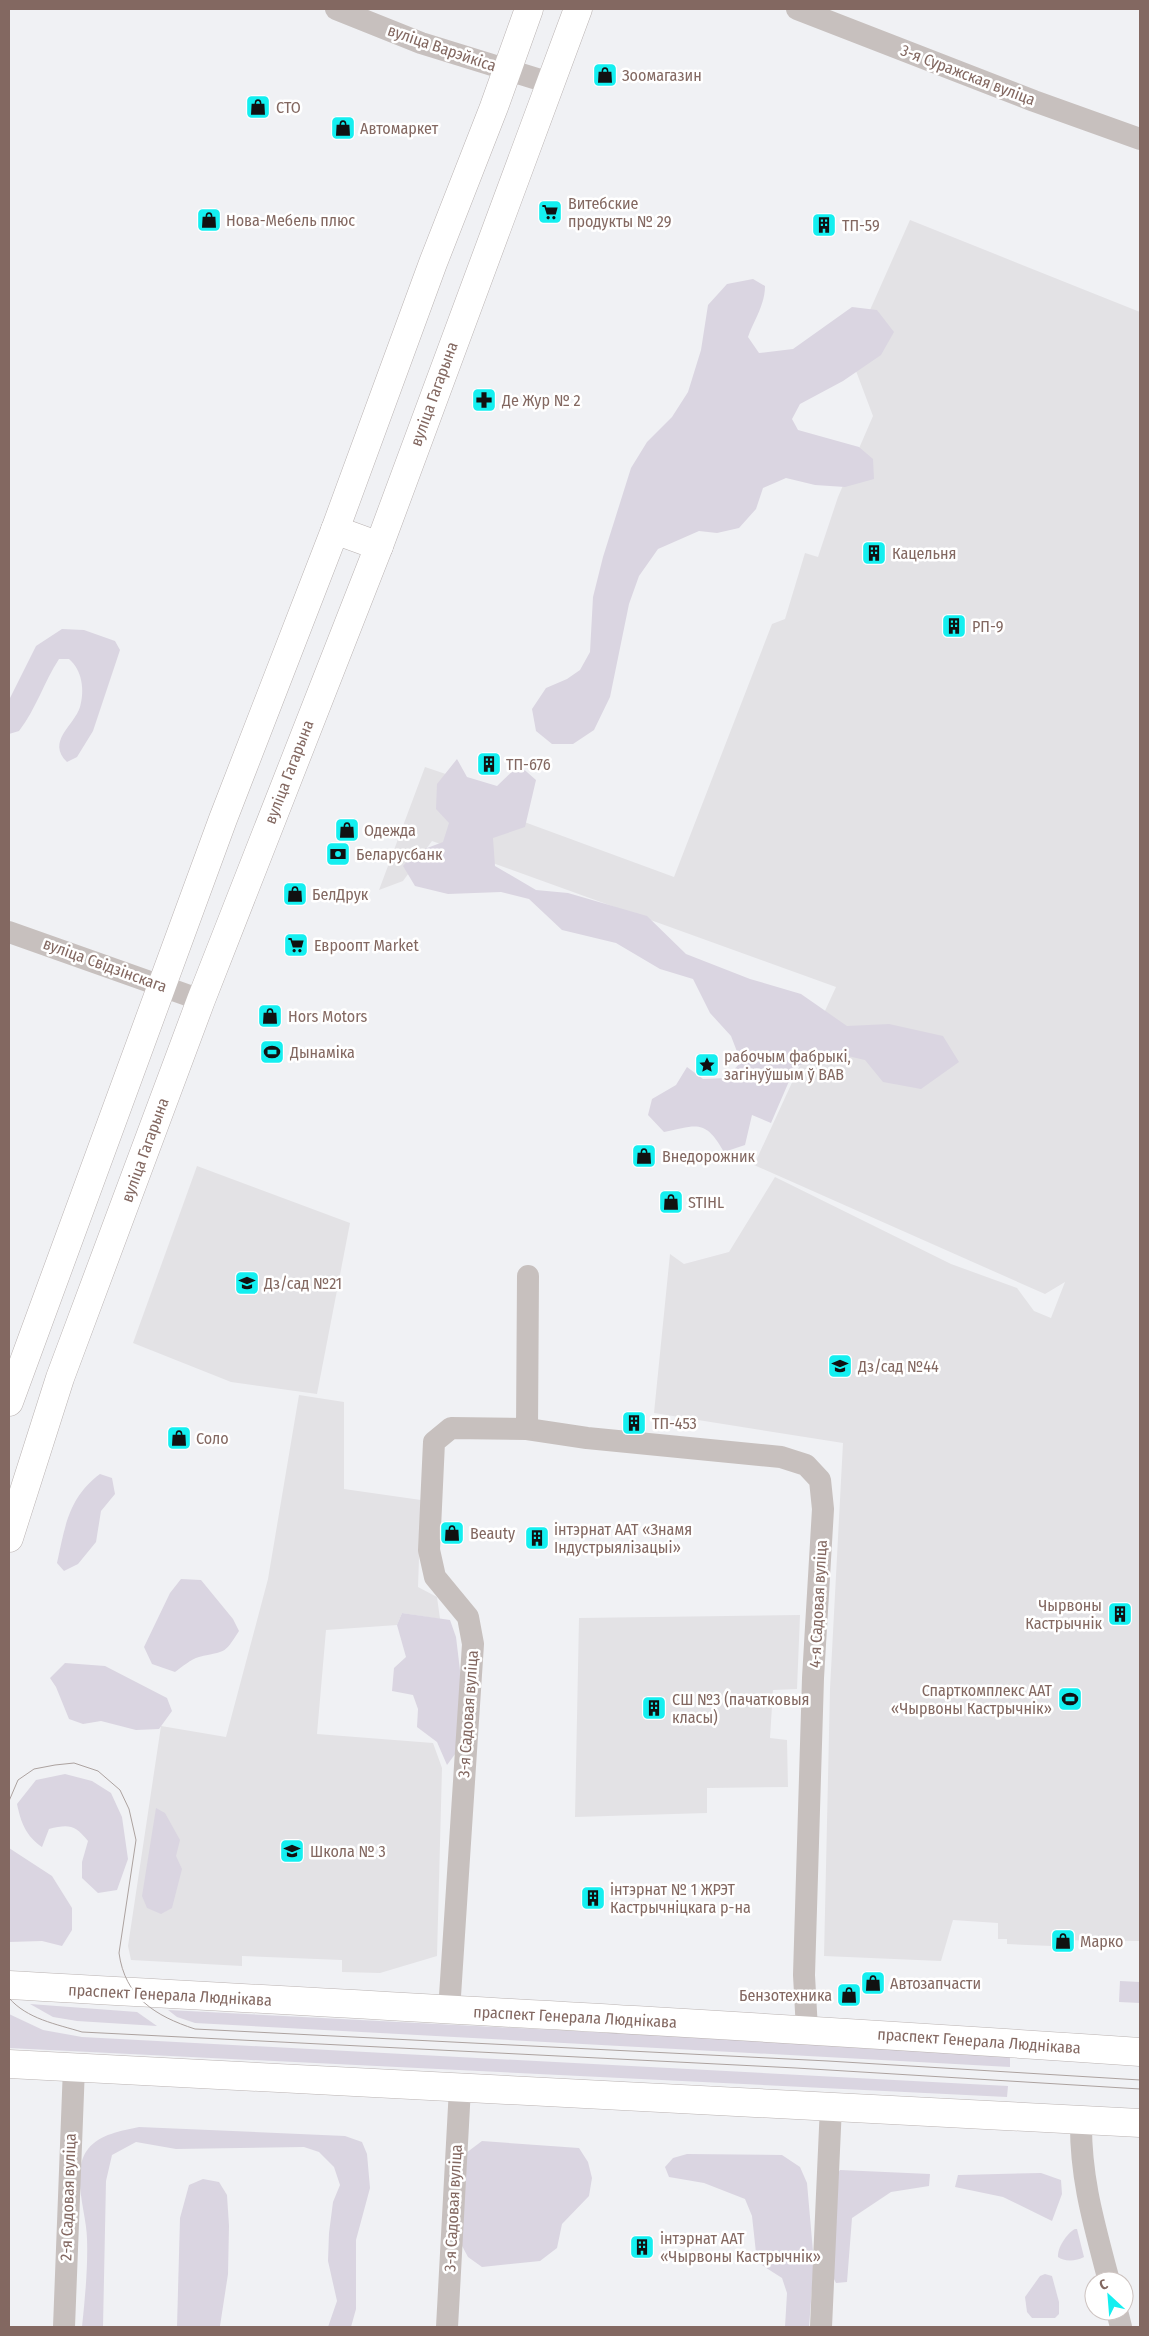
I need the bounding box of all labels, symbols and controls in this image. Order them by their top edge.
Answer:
street label: вуліца Варэйкіса [385,21,499,76]
street label: 3-я Суражская вуліца [898,41,1038,109]
shop icon: Зоомагазин [592,62,618,88]
place label: Зоомагазин [622,66,702,85]
shop icon: СТО [245,94,271,120]
place label: СТО [276,98,301,117]
shop icon: Автомаркет [330,115,356,141]
place label: Автомаркет [360,119,439,138]
place label: Витебские продукты № 29 [568,194,672,231]
supermarket icon: Витебские продукты № 29 [537,199,563,225]
shop icon: Нова-Мебель плюс [196,207,222,233]
place label: Нова-Мебель плюс [226,211,355,230]
building icon: ТП-59 [811,212,837,238]
place label: ТП-59 [842,216,880,235]
street label: вуліца Гагарына [406,339,462,449]
pharmacy icon: Де Жур № 2 [471,387,497,413]
place label: Де Жур № 2 [501,391,581,410]
building icon: Кацельня [861,540,887,566]
place label: Кацельня [892,544,956,563]
building icon: РП-9 [941,613,967,639]
place label: РП-9 [972,617,1004,636]
street label: вуліца Гагарына [260,717,318,827]
building icon: ТП-676 [476,751,502,777]
place label: ТП-676 [506,755,551,774]
shop icon: Одежда [334,817,360,843]
place label: Одежда [364,821,416,840]
bank icon: Беларусбанк [325,841,351,867]
place label: Беларусбанк [356,845,443,864]
shop icon: БелДрук [282,881,308,907]
place label: БелДрук [312,885,369,904]
supermarket icon: Евроопт Market [283,932,309,958]
street label: вуліца Свідзінскага [41,934,170,996]
place label: Евроопт Market [314,936,419,955]
shop icon: Hors Motors [257,1003,283,1029]
place label: Hors Motors [288,1007,368,1026]
sports icon: Дынаміка [259,1039,285,1065]
place label: Дынаміка [289,1043,355,1062]
place label: рабочым фабрыкі, загінуўшым ў ВАВ [724,1047,851,1084]
place icon: рабочым фабрыкі, загінуўшым ў ВАВ [694,1052,720,1078]
street label: вуліца Гагарына [117,1095,173,1205]
shop icon: Внедорожник [631,1143,657,1169]
place label: Внедорожник [662,1147,756,1166]
shop icon: STIHL [658,1189,684,1215]
place label: STIHL [688,1193,724,1212]
school or university icon: Дз/сад №21 [234,1270,260,1296]
place label: Дз/сад №21 [263,1274,342,1293]
school or university icon: Дз/сад №44 [827,1353,853,1379]
place label: Дз/сад №44 [857,1357,939,1376]
building icon: ТП-453 [621,1410,647,1436]
place label: ТП-453 [652,1414,697,1433]
shop icon: Соло [166,1425,192,1451]
place label: Соло [196,1429,229,1448]
shop icon: Beauty [439,1520,465,1546]
place label: інтэрнат ААТ «Знамя Індустрыялізацыі» [554,1520,692,1557]
place label: Beauty [470,1524,516,1543]
building icon: інтэрнат ААТ «Знамя Індустрыялізацыі» [524,1525,550,1551]
street label: 4-я Садовая вуліца [805,1539,831,1668]
place label: Чырвоны Кастрычнік [1025,1596,1102,1633]
building icon: Чырвоны Кастрычнік [1107,1601,1133,1627]
street label: 3-я Садовая вуліца [454,1650,482,1778]
place label: Спарткомплекс ААТ «Чырвоны Кастрычнік» [891,1681,1053,1718]
sports icon: Спарткомплекс ААТ «Чырвоны Кастрычнік» [1057,1686,1083,1712]
place label: СШ №3 (пачатковыя класы) [672,1690,810,1727]
building icon: СШ №3 (пачатковыя класы) [641,1695,667,1721]
school or university icon: Школа № 3 [279,1838,305,1864]
place label: Школа № 3 [310,1842,386,1861]
place label: інтэрнат № 1 ЖРЭТ Кастрычніцкага р-на [610,1880,751,1917]
building icon: інтэрнат № 1 ЖРЭТ Кастрычніцкага р-на [580,1885,606,1911]
shop icon: Марко [1050,1928,1076,1954]
place label: Марко [1080,1932,1124,1951]
shop icon: Автозапчасти [860,1970,886,1996]
place label: Автозапчасти [890,1974,981,1993]
street label: праспект Генерала Люднікава [68,1980,272,2010]
shop icon: Бензотехника [836,1982,862,2008]
place label: Бензотехника [739,1986,832,2005]
street label: праспект Генерала Люднікава [473,2002,677,2032]
street label: праспект Генерала Люднікава [877,2024,1082,2058]
street label: 2-я Садовая вуліца [56,2133,80,2261]
street label: 3-я Садовая вуліца [440,2144,466,2272]
place label: інтэрнат ААТ «Чырвоны Кастрычнік» [660,2229,821,2266]
building icon: інтэрнат ААТ «Чырвоны Кастрычнік» [629,2234,655,2260]
north arrow [1084,2271,1134,2321]
text: С [1096,2275,1111,2294]

